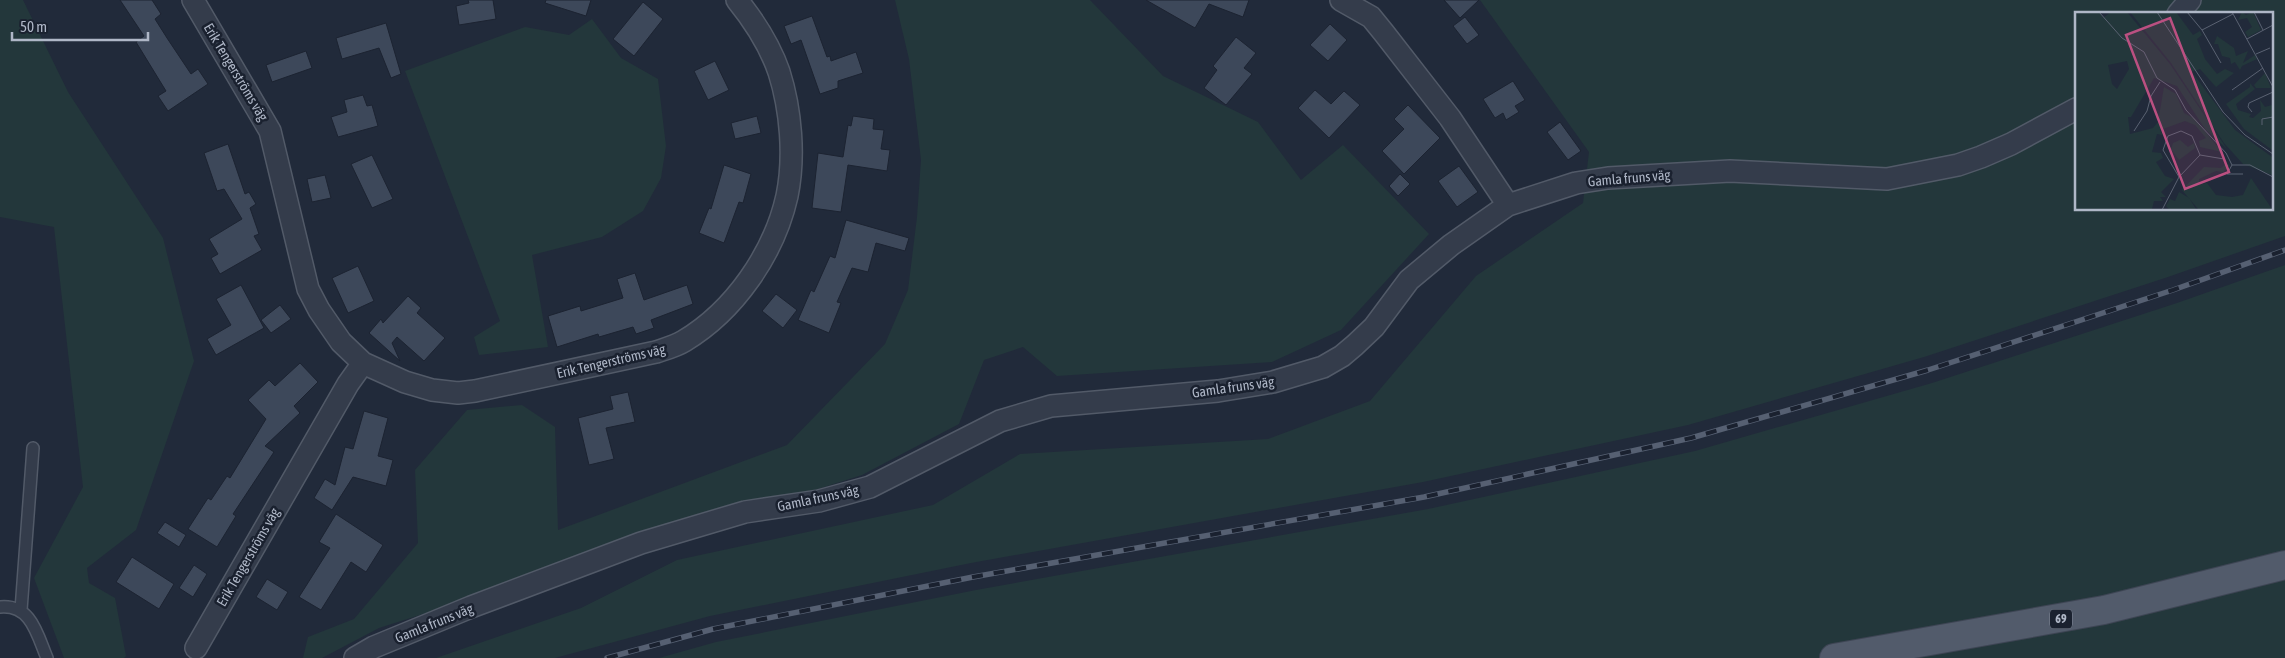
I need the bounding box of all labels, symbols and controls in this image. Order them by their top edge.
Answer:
scale bar [12,10,149,42]
inset map [2075,12,2272,210]
text: 50 m [20,18,47,35]
street label: Erik Tengerströms väg [201,20,271,124]
street label: Gamla fruns väg [1587,166,1671,190]
street label: Erik Tengerströms väg [555,341,667,381]
street label: Gamla fruns väg [1191,373,1275,401]
street label: Gamla fruns väg [776,482,860,514]
street label: Erik Tengerströms väg [213,505,283,609]
street label: Gamla fruns väg [393,600,475,646]
road number: 69 [2050,610,2072,628]

